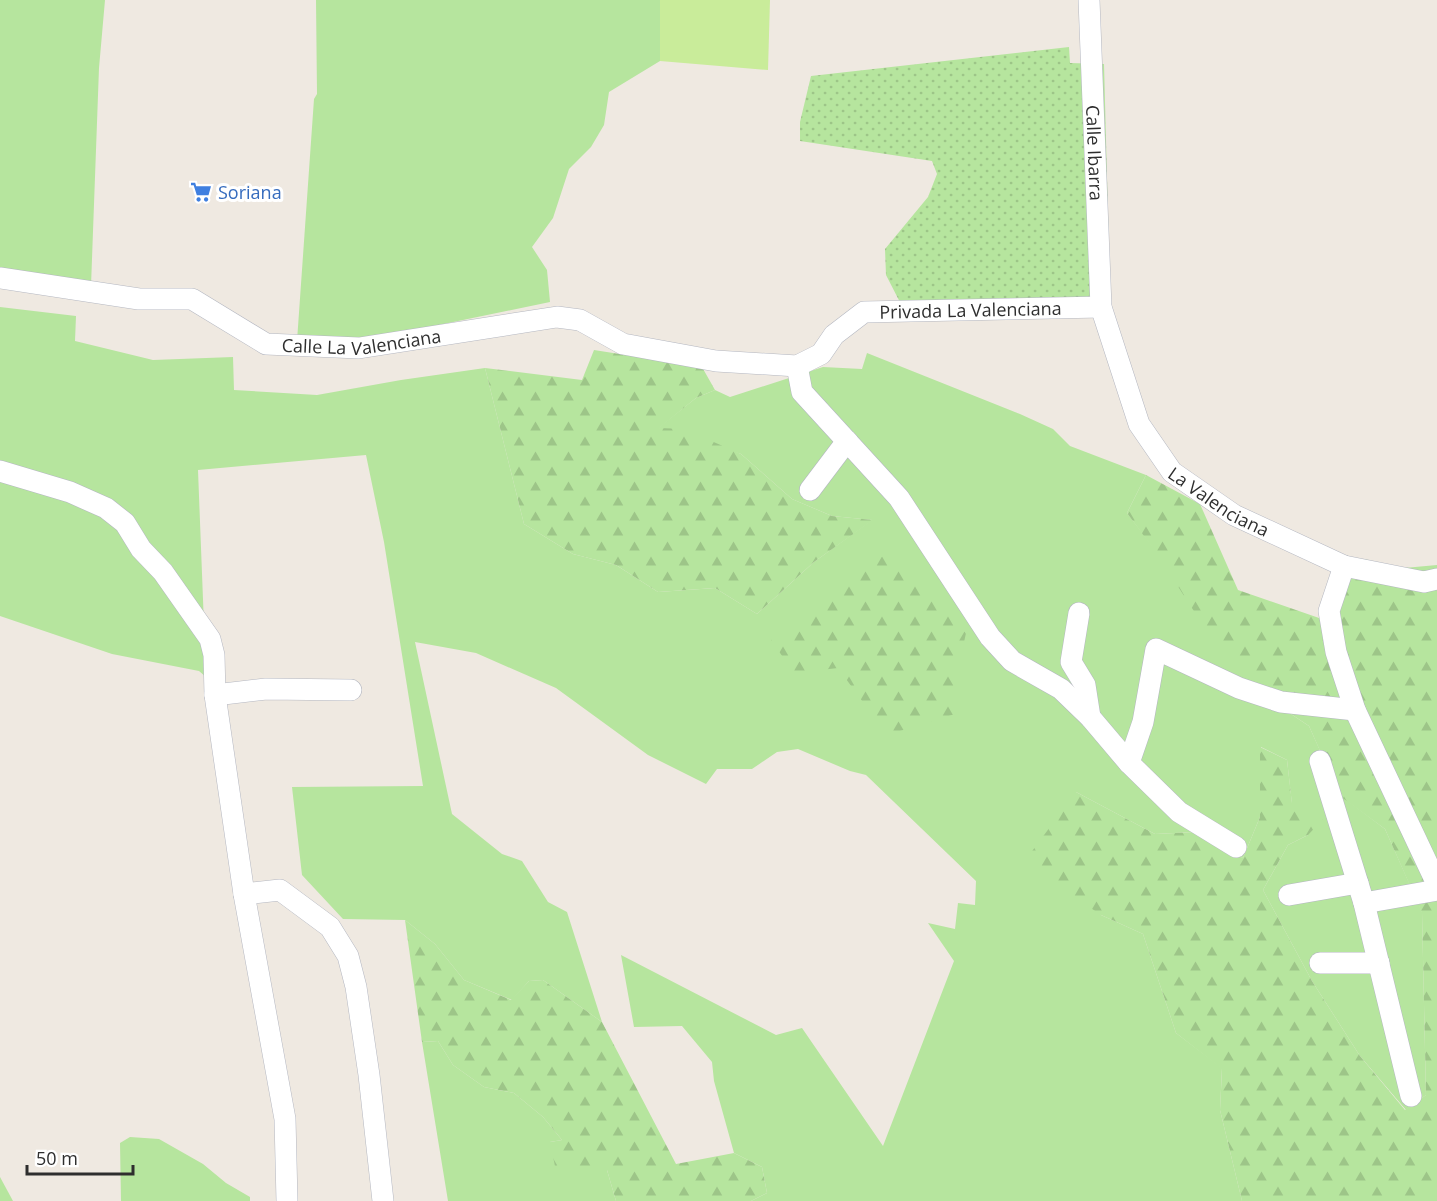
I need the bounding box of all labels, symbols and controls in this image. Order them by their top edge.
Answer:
street label: Calle Ibarra [1081,104,1109,201]
supermarket icon: Soriana [189,180,213,204]
place label: Soriana [218,180,282,204]
street label: Privada La Valenciana [879,296,1062,324]
street label: Calle La Valenciana [281,323,443,360]
street label: La Valenciana [1164,461,1273,542]
scale bar [27,1138,134,1176]
text: 50 m [36,1146,78,1170]

